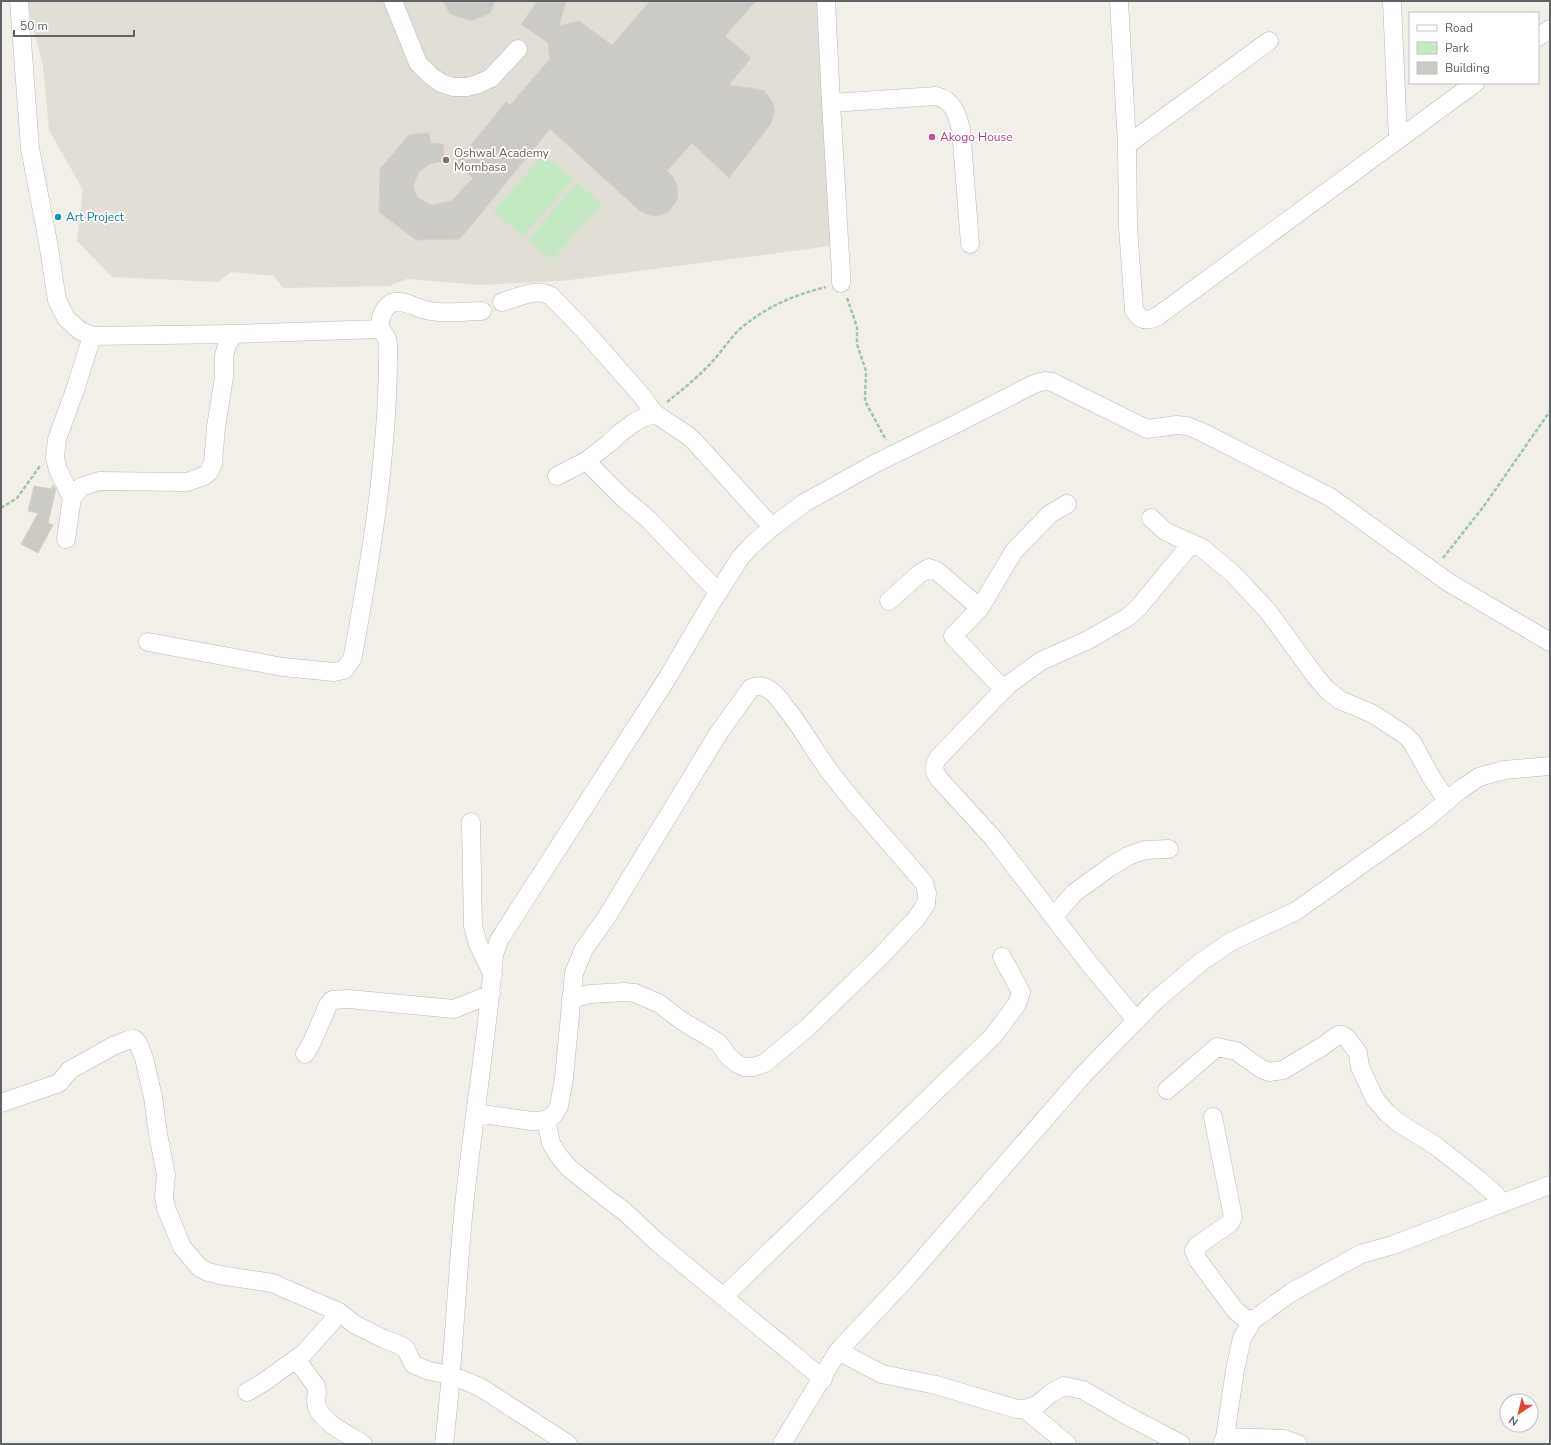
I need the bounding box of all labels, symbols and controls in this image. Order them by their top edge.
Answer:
scale bar [14,12,134,38]
legend [1409,12,1539,84]
text: 50 m [20,18,48,34]
text: Road [1445,20,1473,36]
text: Park [1445,40,1470,56]
text: Building [1445,60,1490,76]
place label: Akogo House [940,129,1013,145]
marker: Akogo House [927,132,937,142]
place label: Oshwal Academy Mombasa [454,145,550,175]
marker: Oshwal Academy Mombasa [441,155,451,165]
place label: Art Project [66,209,125,225]
marker: Art Project [53,212,63,222]
north arrow [1499,1393,1539,1433]
text: N [1506,1412,1521,1429]

